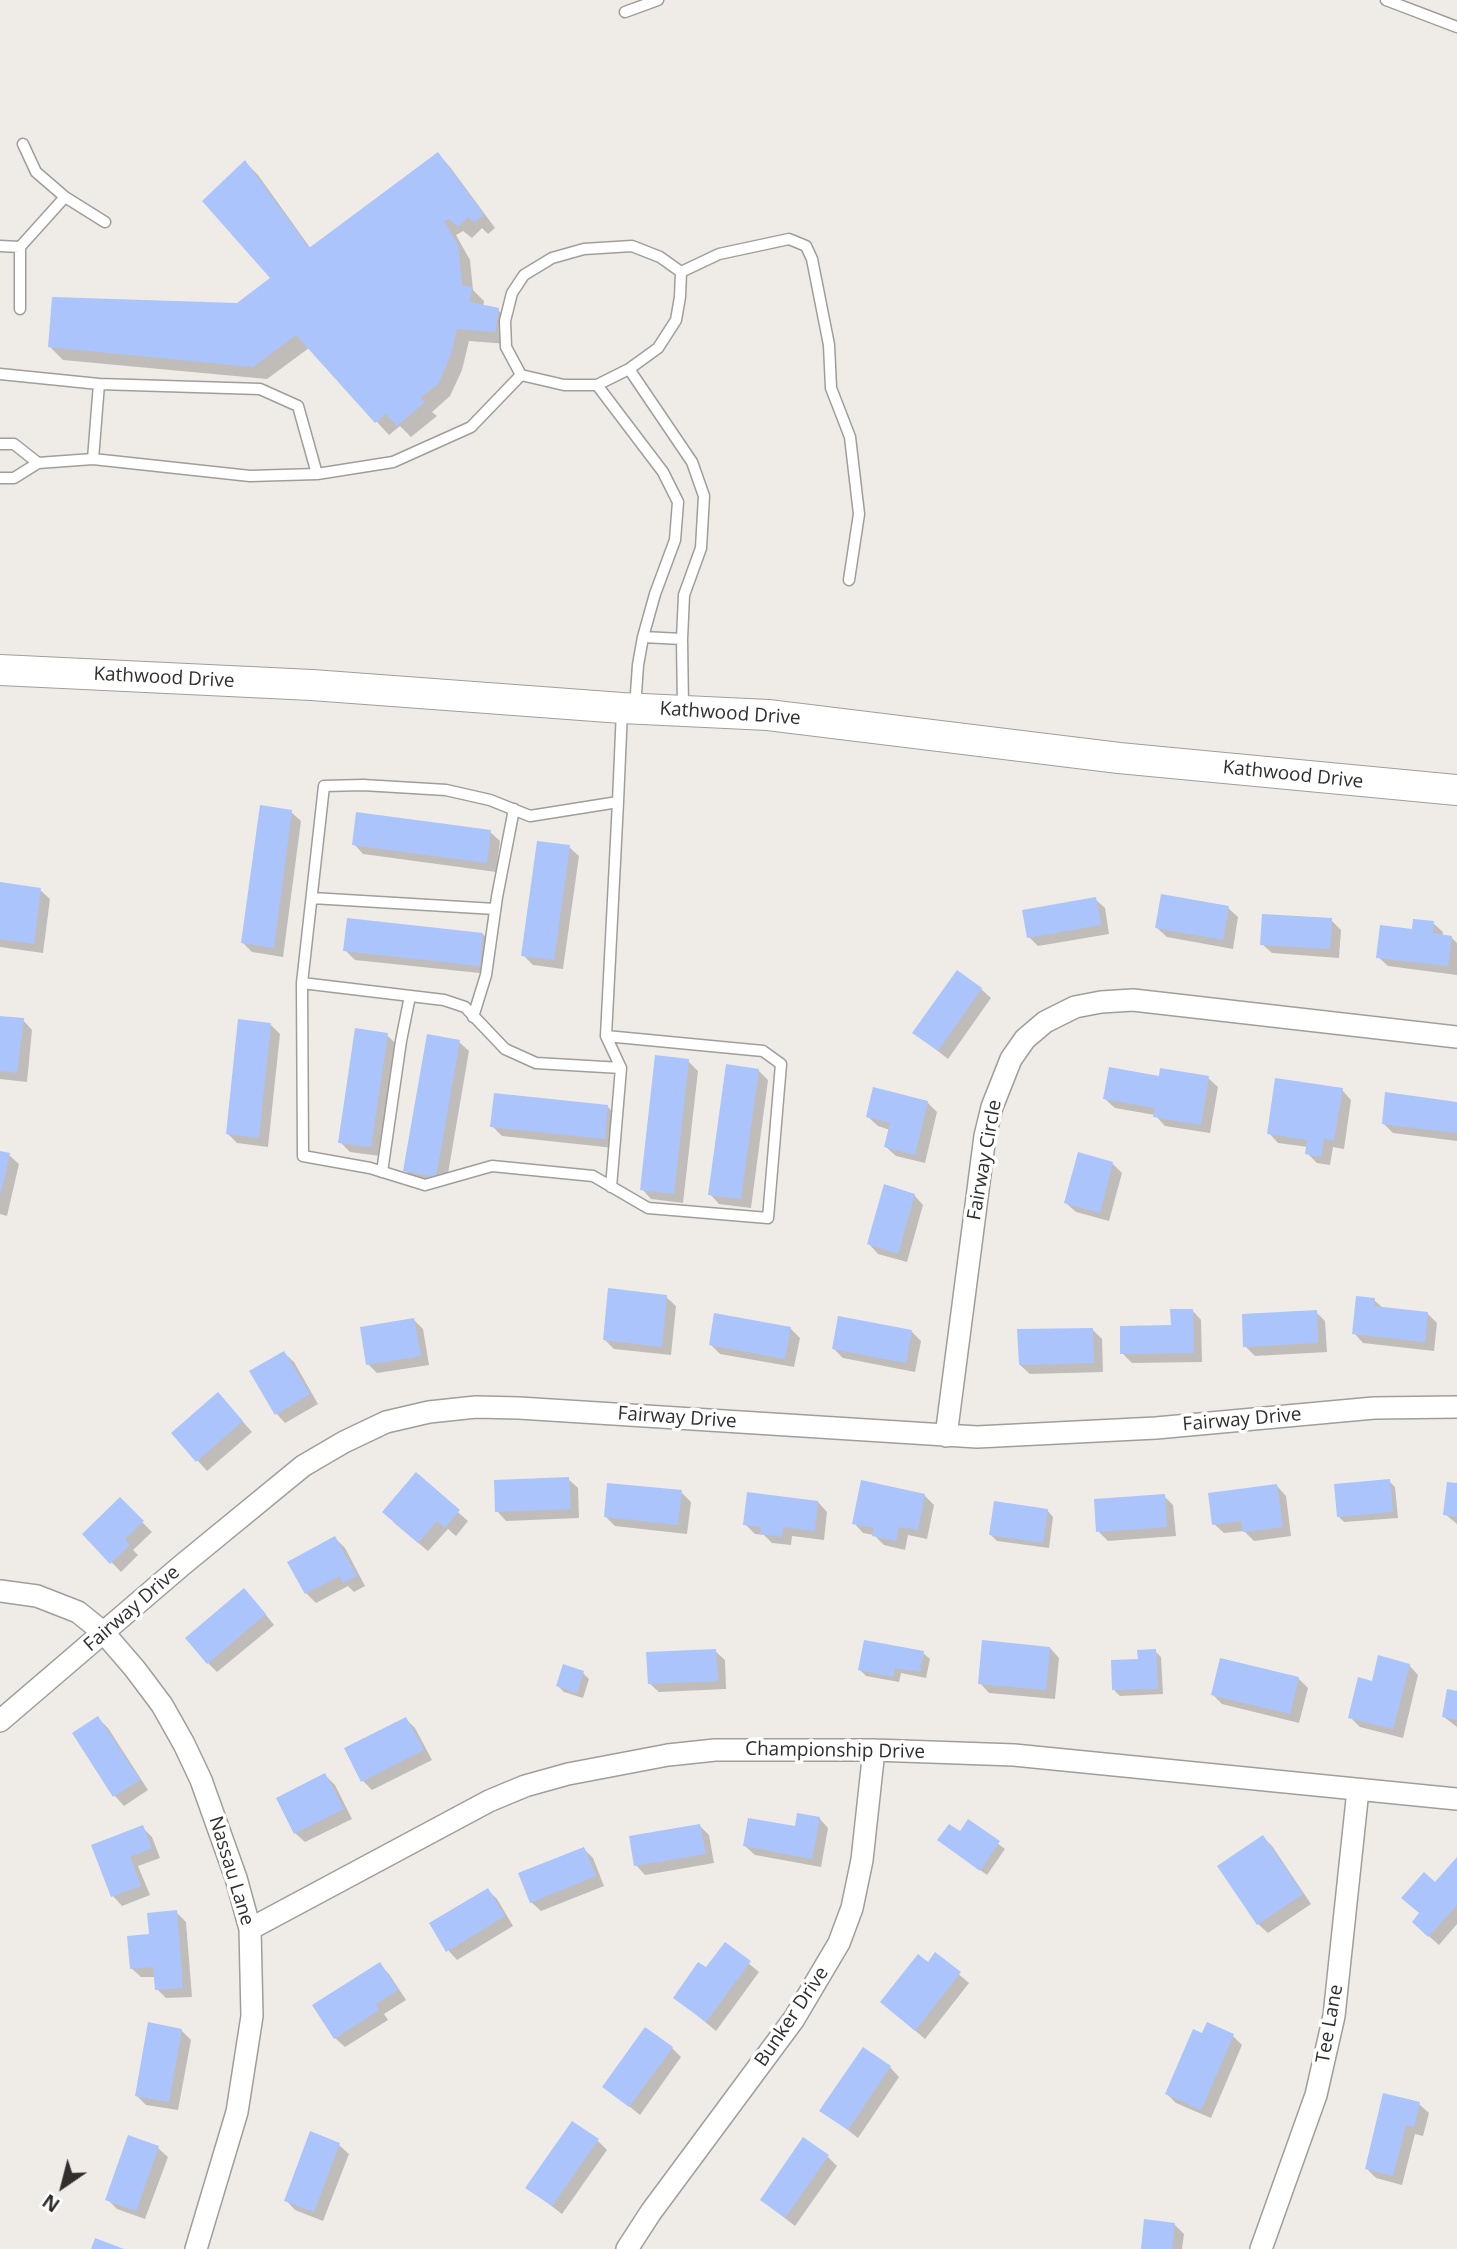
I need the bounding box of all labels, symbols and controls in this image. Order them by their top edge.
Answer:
street label: Kathwood Drive [93,663,235,693]
street label: Kathwood Drive [659,698,801,730]
street label: Kathwood Drive [1222,756,1364,794]
street label: Fairway Circle [963,1098,1007,1222]
street label: Fairway Drive [617,1402,737,1434]
street label: Fairway Drive [1182,1403,1302,1437]
street label: Fairway Drive [80,1561,184,1657]
street label: Championship Drive [745,1738,925,1764]
street label: Nassau Lane [204,1814,258,1928]
street label: Bunker Drive [750,1963,834,2071]
street label: Tee Lane [1312,1983,1348,2065]
north arrow [28,2151,98,2221]
text: N [37,2188,65,2218]

